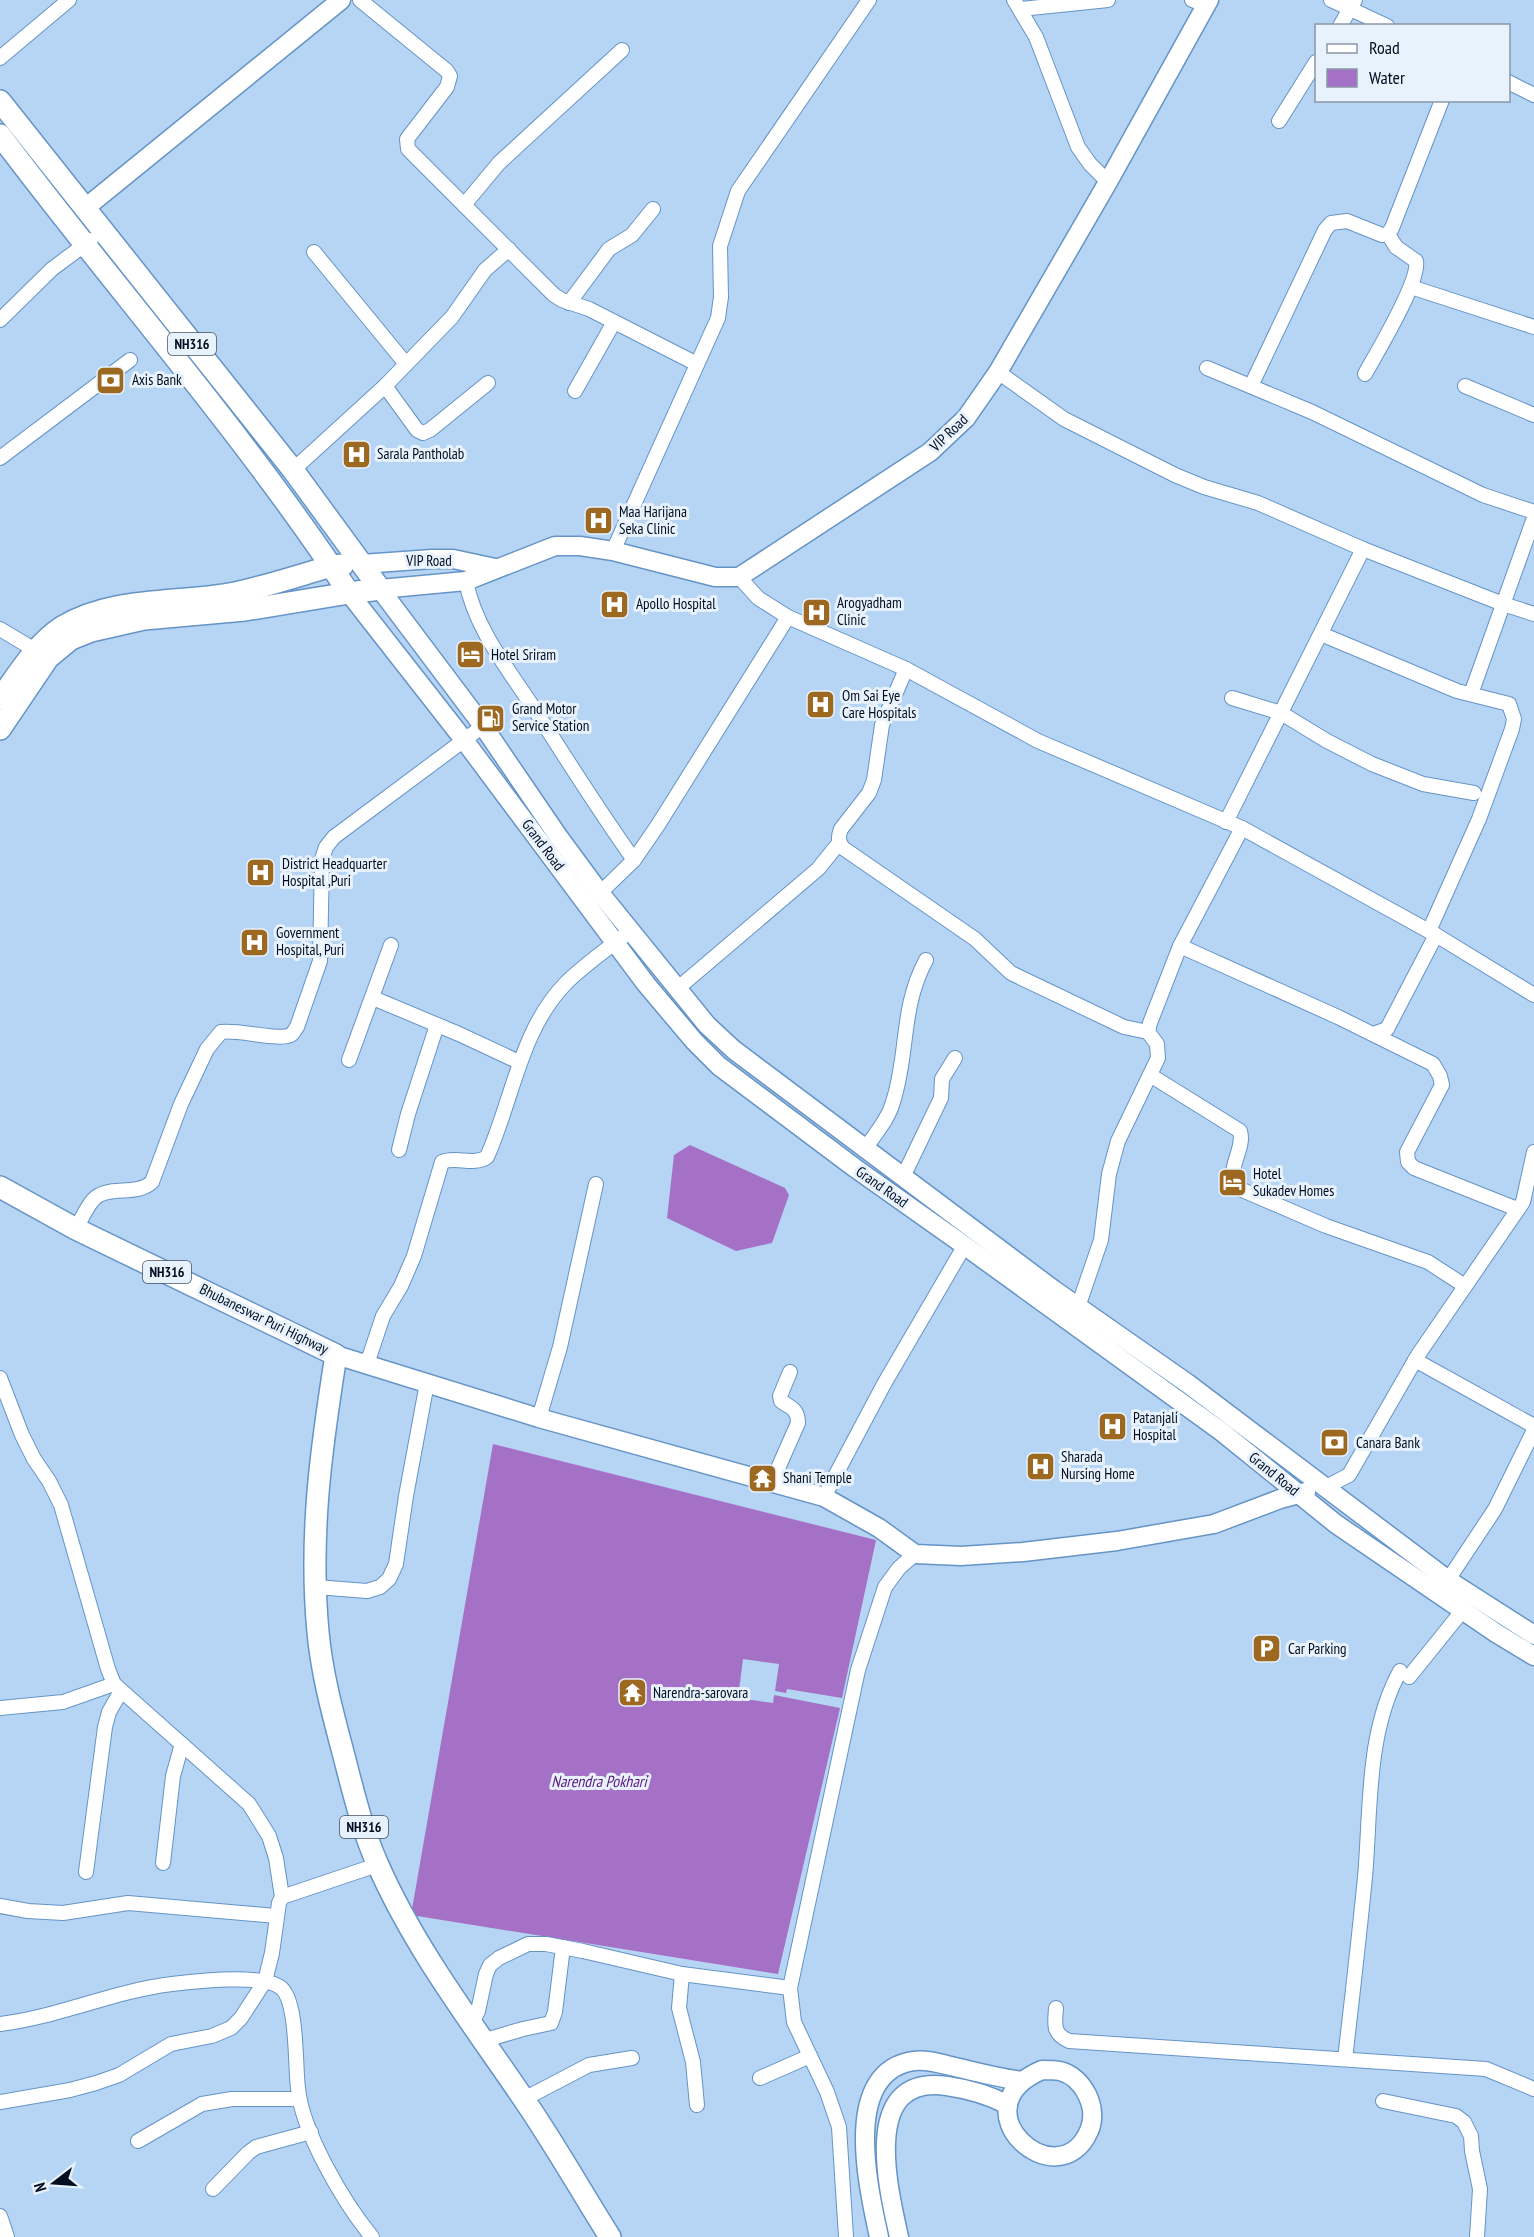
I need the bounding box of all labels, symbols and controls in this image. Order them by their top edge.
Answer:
legend [1315,24,1510,102]
text: Road [1369,36,1400,59]
text: Water [1369,66,1405,89]
road number: NH316 [168,333,216,355]
bank icon: Axis Bank [95,364,127,396]
place label: Axis Bank [132,370,182,389]
street label: VIP Road [925,410,972,456]
hospital icon: Sarala Pantholab [340,438,372,470]
place label: Sarala Pantholab [377,444,464,463]
place label: Maa Harijana Seka Clinic [619,502,687,538]
hospital icon: Maa Harijana Seka Clinic [582,505,614,537]
street label: VIP Road [405,551,452,570]
hospital icon: Apollo Hospital [599,588,631,620]
place label: Arogyadham Clinic [837,593,902,629]
place label: Apollo Hospital [636,594,716,613]
hospital icon: Arogyadham Clinic [800,596,832,628]
hotel icon: Hotel Sriram [454,639,486,671]
place label: Hotel Sriram [491,645,556,664]
place label: Om Sai Eye Care Hospitals [842,686,916,722]
hospital icon: Om Sai Eye Care Hospitals [805,689,837,721]
place label: Grand Motor Service Station [512,699,589,735]
fuel station icon: Grand Motor Service Station [475,702,507,734]
street label: Grand Road [518,815,569,874]
place label: District Headquarter Hospital ,Puri [282,854,388,890]
hospital icon: District Headquarter Hospital ,Puri [245,857,277,889]
place label: Government Hospital, Puri [276,923,344,959]
hospital icon: Government Hospital, Puri [239,926,271,958]
street label: Grand Road [853,1162,912,1211]
place label: Hotel Sukadev Homes [1253,1164,1334,1200]
hotel icon: Hotel Sukadev Homes [1216,1167,1248,1199]
road number: NH316 [143,1261,191,1283]
street label: Bhubaneswar Puri Highway [197,1279,332,1358]
place label: Patanjali Hospital [1133,1408,1178,1444]
hospital icon: Patanjali Hospital [1096,1411,1128,1443]
bank icon: Canara Bank [1319,1427,1351,1459]
place label: Canara Bank [1356,1433,1420,1452]
place label: Sharada Nursing Home [1061,1447,1135,1483]
street label: Grand Road [1245,1448,1303,1500]
hospital icon: Sharada Nursing Home [1024,1450,1056,1482]
temple icon: Shani Temple [746,1462,778,1494]
place label: Shani Temple [783,1468,852,1487]
parking icon: Car Parking [1251,1633,1283,1665]
place label: Car Parking [1288,1639,1347,1658]
temple icon: Narendra-sarovara [616,1677,648,1709]
place label: Narendra-sarovara [653,1683,748,1702]
water label: Narendra Pokhari [551,1771,649,1791]
road number: NH316 [340,1816,388,1838]
north arrow [24,2153,84,2213]
text: N [29,2180,50,2194]

